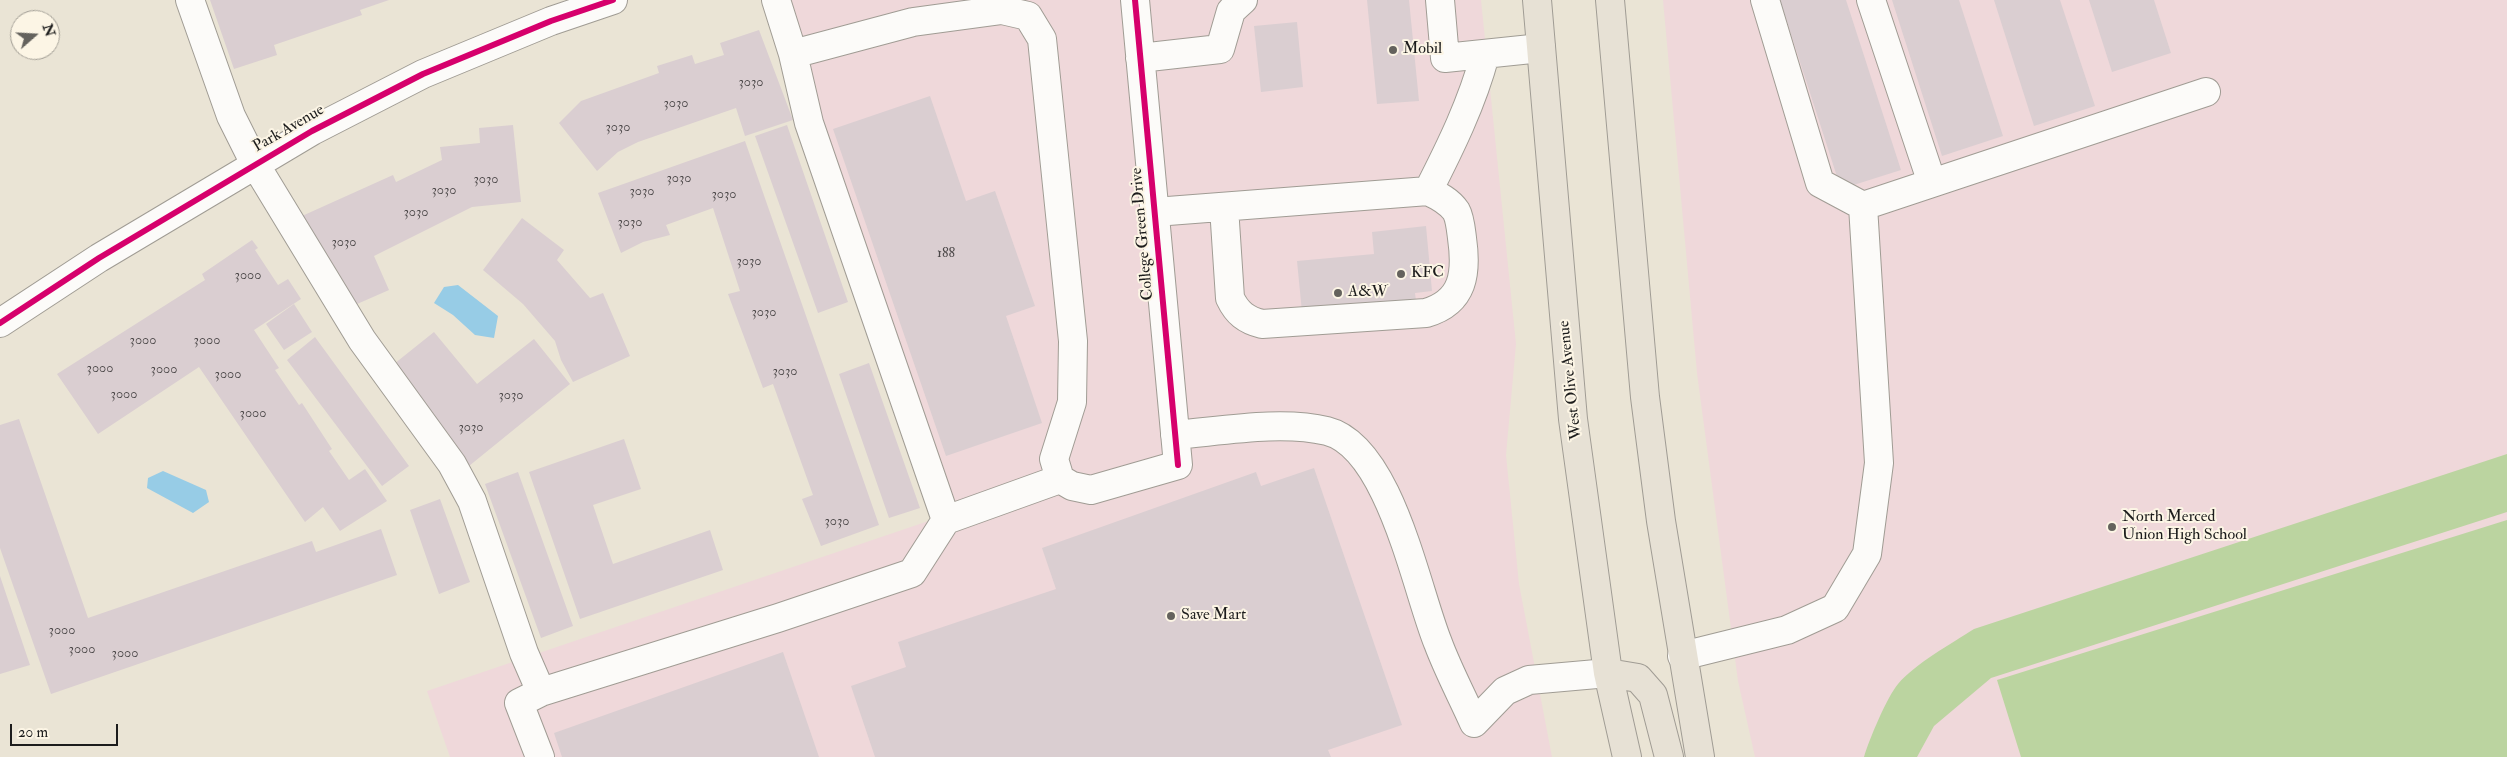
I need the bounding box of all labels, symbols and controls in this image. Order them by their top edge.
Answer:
north arrow [10,10,60,60]
text: N [39,22,59,39]
place label: Mobil [1403,40,1442,60]
marker: Mobil [1387,44,1399,56]
house number: 3030 [738,75,764,91]
house number: 3030 [663,96,689,112]
street label: Park Avenue [250,101,328,157]
house number: 3030 [605,120,631,136]
street label: College Green Drive [1128,167,1158,301]
house number: 3030 [666,171,692,187]
house number: 3030 [473,172,499,188]
house number: 3030 [431,183,457,199]
house number: 3030 [629,184,655,200]
house number: 3030 [711,187,737,203]
house number: 3030 [403,205,429,221]
house number: 3030 [617,215,643,231]
house number: 3030 [331,235,357,251]
house number: 188 [937,246,955,262]
house number: 3030 [736,254,762,270]
place label: KFC [1411,264,1444,284]
house number: 3000 [235,268,261,284]
marker: KFC [1395,268,1407,280]
place label: A&W [1348,283,1388,303]
marker: A&W [1332,287,1344,299]
house number: 3030 [751,305,777,321]
street label: West Olive Avenue [1555,319,1587,441]
house number: 3000 [130,333,156,349]
house number: 3000 [194,333,220,349]
house number: 3000 [87,361,113,377]
house number: 3000 [151,362,177,378]
house number: 3030 [772,364,798,380]
house number: 3000 [215,367,241,383]
house number: 3000 [111,387,137,403]
house number: 3030 [498,388,524,404]
house number: 3000 [240,406,266,422]
house number: 3030 [458,420,484,436]
place label: North Merced Union High School [2122,508,2247,546]
house number: 3030 [824,514,850,530]
marker: North Merced Union High School [2106,521,2118,533]
place label: Save Mart [1181,606,1246,626]
marker: Save Mart [1165,610,1177,622]
house number: 3000 [49,623,75,639]
house number: 3000 [69,642,95,658]
house number: 3000 [112,646,138,662]
scale bar [12,714,120,746]
text: 20 m [18,723,48,742]

